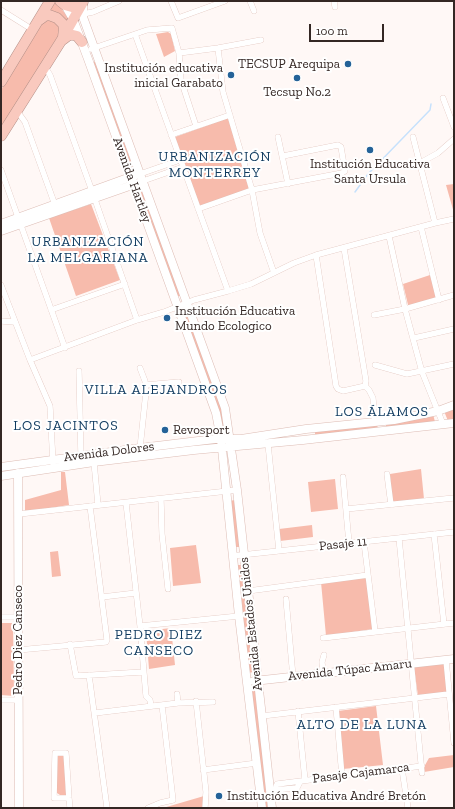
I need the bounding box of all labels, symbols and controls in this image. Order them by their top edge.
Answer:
scale bar [311,16,386,42]
text: 100 m [316,24,348,38]
place label: TECSUP Arequipa [238,56,340,72]
marker: TECSUP Arequipa [343,59,353,69]
place label: Institución educativa inicial Garabato [104,60,223,91]
marker: Institución educativa inicial Garabato [226,70,236,80]
marker: Tecsup No.2 [292,73,302,83]
place label: Tecsup No.2 [263,84,331,100]
street label: Avenida Hartley [109,135,155,225]
marker: Institución Educativa Santa Ursula [365,145,375,155]
district label: URBANIZACIÓN MONTERREY [158,149,272,182]
place label: Institución Educativa Santa Ursula [310,156,430,187]
district label: URBANIZACIÓN LA MELGARIANA [27,234,149,266]
place label: Institución Educativa Mundo Ecologico [175,303,295,334]
marker: Institución Educativa Mundo Ecologico [162,313,172,323]
district label: VILLA ALEJANDROS [84,382,228,398]
district label: LOS ÁLAMOS [335,404,429,420]
district label: LOS JACINTOS [13,418,119,434]
place label: Revosport [173,422,230,438]
marker: Revosport [160,425,170,435]
street label: Avenida Dolores [63,439,155,465]
street label: Pasaje 11 [318,534,368,554]
street label: Avenida Estados Unidos [236,556,266,692]
street label: Pedro Diez Canseco [10,585,26,695]
district label: PEDRO DIEZ CANSECO [115,627,203,660]
street label: Avenida Túpac Amaru [287,656,413,684]
district label: ALTO DE LA LUNA [297,717,427,733]
street label: Pasaje Cajamarca [312,759,410,787]
place label: Institución Educativa André Bretón [227,788,426,804]
marker: Institución Educativa André Bretón [214,791,224,801]

